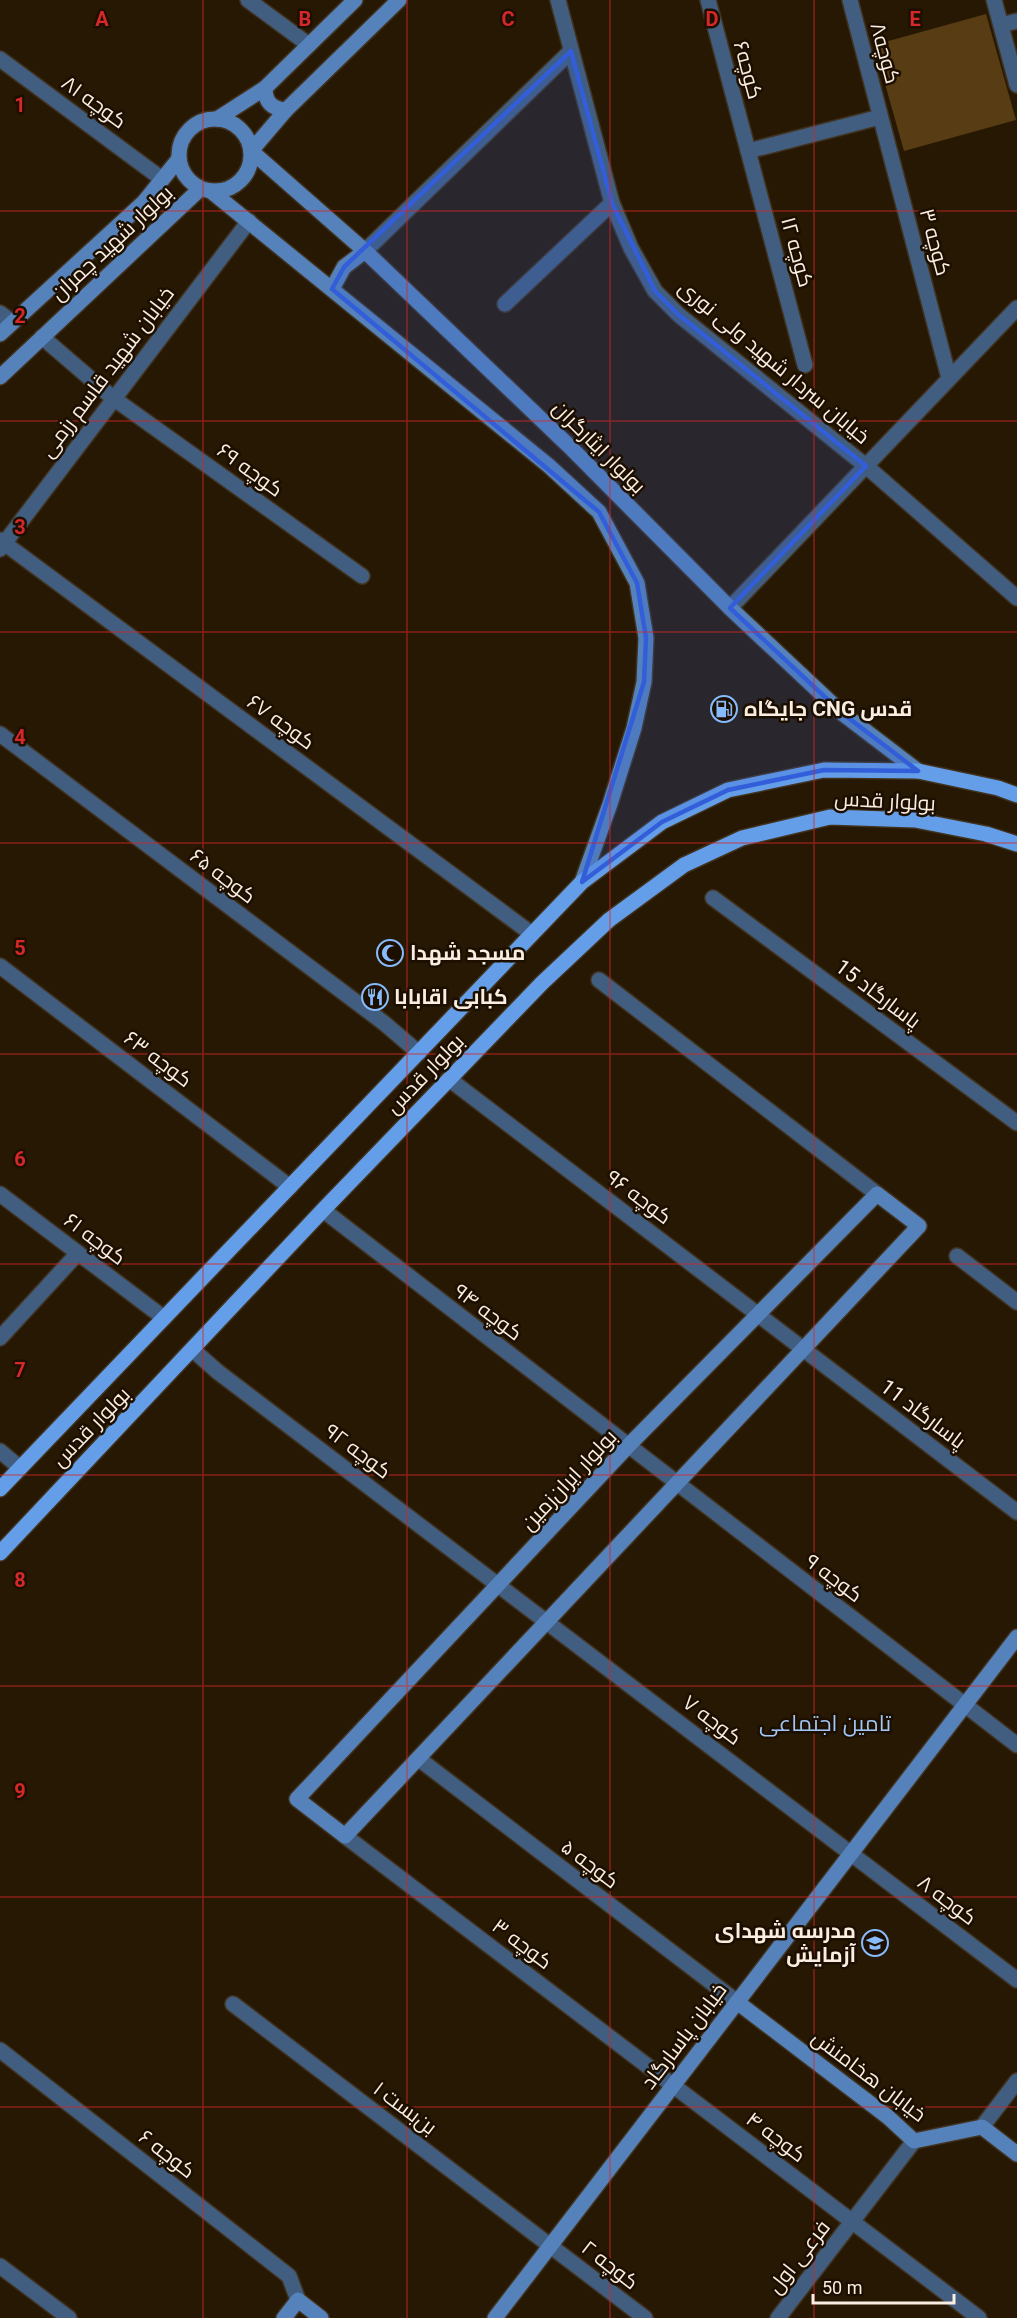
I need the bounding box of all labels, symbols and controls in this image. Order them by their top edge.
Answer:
text: A [95,7,109,31]
text: B [299,7,311,31]
text: C [501,7,515,31]
text: D [706,7,719,31]
text: E [909,7,921,31]
street label: کوچه۸ [863,20,905,87]
street label: کوچه۶ [727,38,767,102]
street label: کوچه ۸۱ [56,71,131,135]
text: 1 [14,93,26,117]
street label: بولوار شهید چمران [46,180,179,307]
street label: کوچه ۳ [913,206,955,279]
street label: کوچه ۱۲ [774,214,818,290]
street label: خیابان سردار شهید ولی نوری [673,275,874,450]
street label: خیابان شهید قاسم رزمی [35,282,181,463]
text: 2 [14,304,26,328]
street label: بولوار ایثارگران [547,396,650,499]
street label: کوچه ۶۹ [211,438,287,503]
text: 3 [14,515,26,539]
street label: کوچه ۶۷ [241,690,319,756]
fuel station icon: جایگاه CNG قدس [709,694,739,724]
place label: جایگاه CNG قدس [744,697,912,721]
text: 4 [14,725,26,749]
street label: بولوار قدس [834,786,936,817]
street label: کوچه ۶۵ [184,844,260,910]
text: 5 [14,936,26,960]
mosque icon: مسجد شهدا [375,938,405,968]
place label: مسجد شهدا [410,941,525,966]
street label: پاسارگاد 15 [830,954,926,1036]
restaurant icon: کبابی اقابابا [360,982,390,1012]
place label: کبابی اقابابا [394,985,508,1009]
street label: کوچه ۶۳ [118,1026,197,1094]
street label: بولوار قدس [381,1029,470,1120]
text: 6 [14,1147,26,1171]
street label: کوچه ۹۶ [601,1165,676,1231]
street label: کوچه ۶۱ [58,1208,130,1271]
street label: کوچه ۹۴ [448,1279,527,1347]
text: 7 [14,1358,26,1382]
street label: پاسارگاد 11 [875,1374,971,1456]
street label: بولوار قدس [47,1382,136,1473]
street label: کوچه ۹۲ [319,1418,396,1485]
street label: بولوار ایران‌زمین [516,1425,623,1536]
street label: کوچه ۹ [800,1549,867,1609]
text: 8 [14,1568,26,1592]
street label: کوچه ۷ [677,1690,746,1751]
district label: تامین اجتماعی [759,1711,891,1737]
text: 9 [14,1779,26,1803]
street label: کوچه ۵ [555,1835,623,1895]
street label: کوچه ۸ [912,1870,981,1931]
street label: کوچه ۳ [486,1914,557,1976]
place label: مدرسه شهدای آزمایش [715,1919,856,1967]
school or university icon: مدرسه شهدای آزمایش [860,1928,890,1958]
street label: خیابان پاسارگاد [636,1978,733,2095]
street label: خیابان هخامنش [807,2025,931,2127]
street label: بن‌بست ۱ [368,2077,441,2140]
street label: کوچه ۴ [740,2107,810,2169]
street label: کوچه ۶ [133,2125,200,2185]
street label: فرعی اول [763,2216,836,2299]
street label: کوچه ۲ [576,2235,643,2296]
scale bar [813,2267,954,2305]
text: 50 m [822,2277,862,2298]

